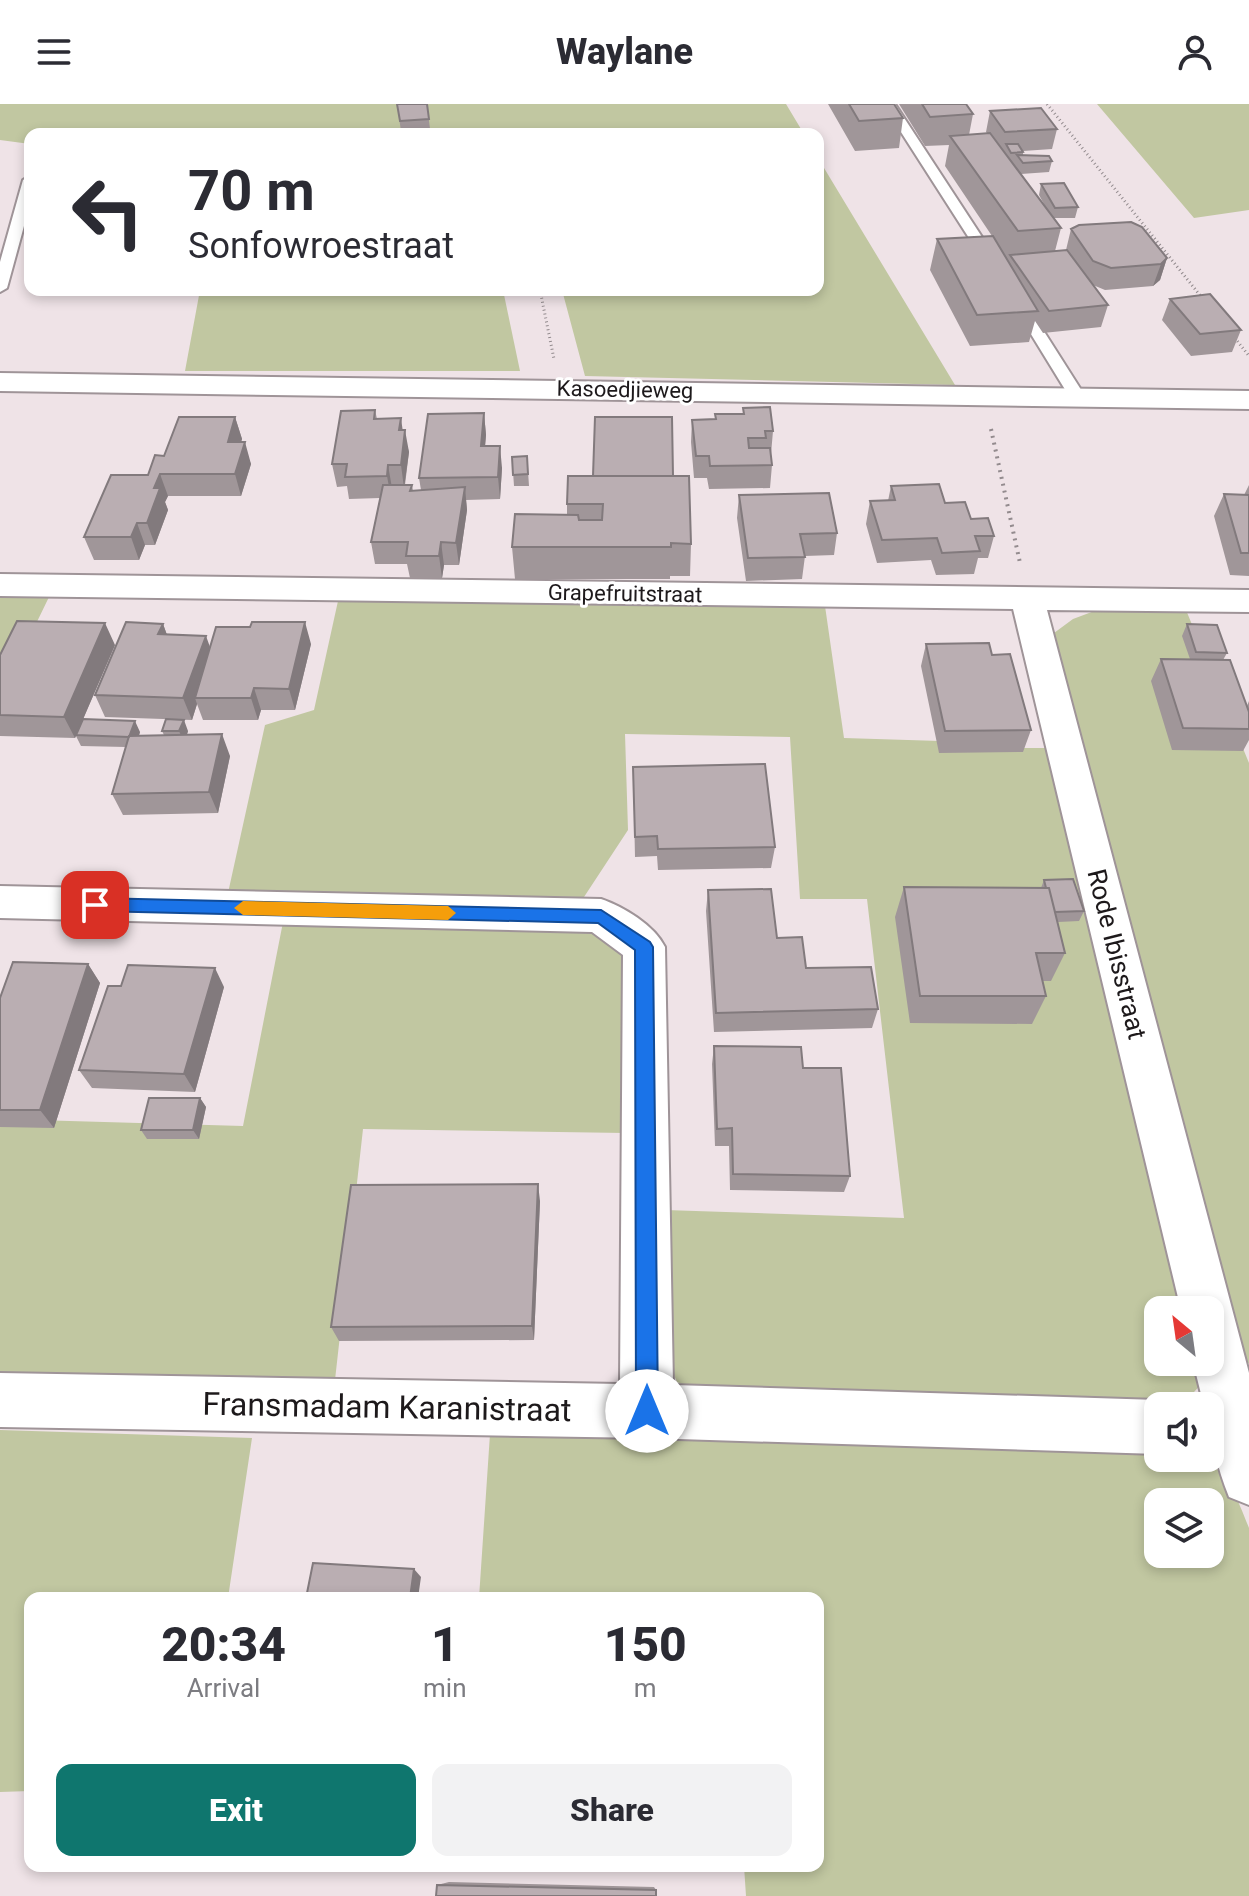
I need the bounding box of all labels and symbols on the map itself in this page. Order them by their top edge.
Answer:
street label: Kasoedjieweg [556,376,693,403]
street label: Grapefruitstraat [548,580,702,607]
street label: Rode Ibisstraat [1081,866,1153,1042]
pin [61,871,129,939]
north arrow [1144,1296,1224,1376]
position arrow [605,1369,689,1453]
street label: Fransmadam Karanistraat [202,1385,572,1429]

